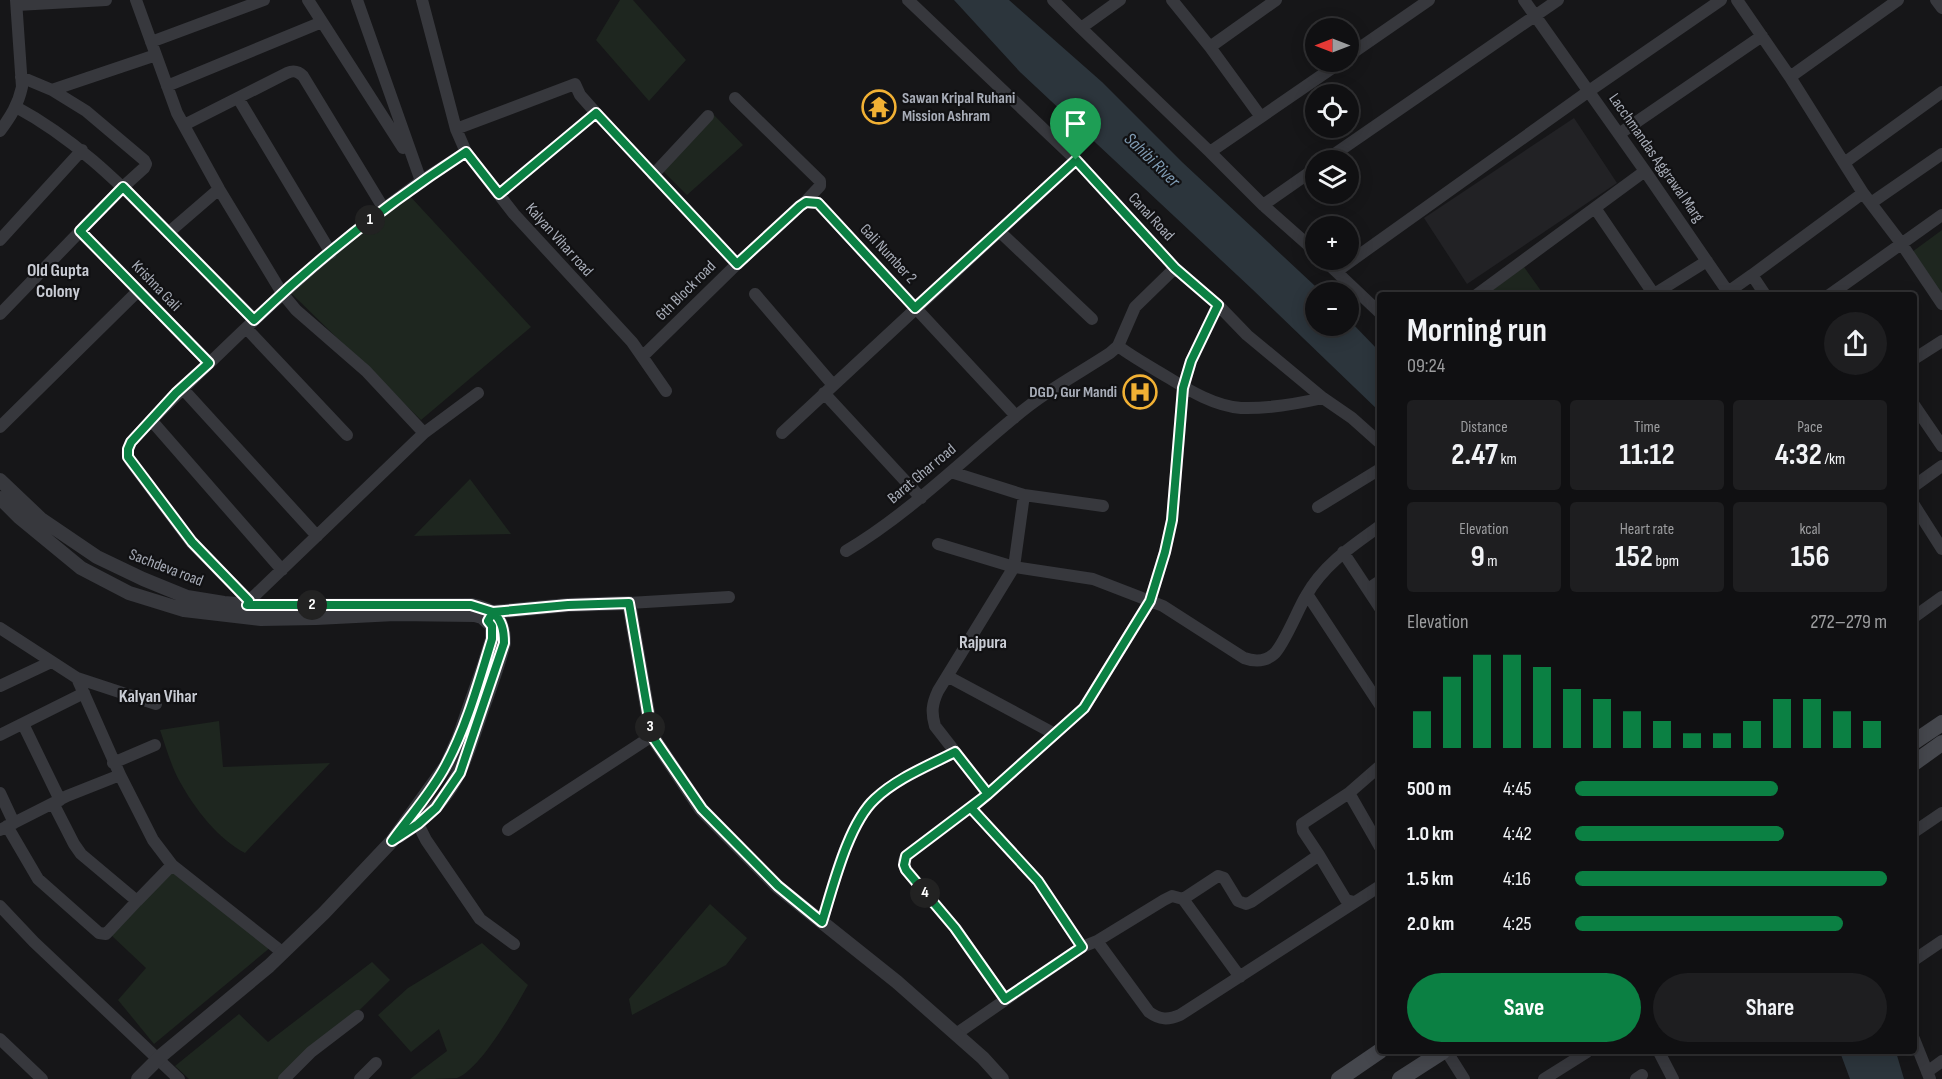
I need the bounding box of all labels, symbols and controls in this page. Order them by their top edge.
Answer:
north arrow [1305,18,1359,72]
map controls [1305,18,1359,336]
button: locate [1305,84,1359,138]
temple icon: Sawan Kripal Ruhani Mission Ashram [861,89,897,125]
place label: Sawan Kripal Ruhani Mission Ashram [902,89,1015,126]
street label: Lacchmandas Aggrawal Marg [1604,90,1708,226]
pin [1050,98,1101,160]
icon: arrive [1059,107,1092,140]
water label: Sahibi River [1120,128,1185,192]
button: layers [1305,150,1359,204]
street label: Canal Road [1124,189,1178,245]
street label: Kalyan Vihar road [521,199,597,281]
pin: 1 [355,205,385,235]
text: 1 [367,210,373,229]
button: + [1305,216,1359,270]
street label: Gali Number 2 [856,220,920,288]
street label: Krishna Gali [127,257,185,315]
street label: 6th Block road [652,257,720,325]
district label: Old Gupta Colony [27,260,89,302]
button: − [1305,282,1359,336]
text: Morning run [1407,311,1547,351]
button: share [1824,312,1887,375]
text: 09:24 [1407,354,1445,378]
hospital icon: DGD, Gur Mandi [1122,374,1158,410]
place label: DGD, Gur Mandi [1029,383,1117,402]
text: Distance [1460,418,1508,437]
text: Time [1634,418,1660,437]
text: Pace [1797,418,1823,437]
text: 2.47 [1451,437,1498,473]
text: 11:12 [1619,437,1675,473]
text: 4:32 [1775,437,1822,473]
street label: Barat Ghar road [884,440,960,508]
text: km [1498,450,1517,469]
text: /km [1822,450,1845,469]
text: Elevation [1459,520,1509,539]
text: Heart rate [1620,520,1674,539]
text: kcal [1799,520,1821,539]
text: 9 [1470,539,1485,575]
text: 152 [1615,539,1653,575]
text: 156 [1790,539,1830,575]
street label: Sachdeva road [126,545,206,591]
text: m [1485,552,1498,571]
text: bpm [1653,552,1679,571]
pin: 2 [297,590,327,620]
text: 2 [308,595,316,614]
text: Elevation [1407,610,1469,634]
text: 272–279 m [1810,610,1887,634]
district label: Rajpura [959,632,1007,653]
district label: Kalyan Vihar [119,686,198,707]
pin: 3 [635,712,665,742]
text: 3 [646,717,654,736]
text: 500 m [1407,777,1451,801]
text: 4:45 [1503,777,1532,801]
text: 1.0 km [1407,822,1454,846]
text: 4:42 [1503,822,1532,846]
text: 1.5 km [1407,867,1453,891]
text: 4:16 [1503,867,1531,891]
pin: 4 [910,878,940,908]
text: 4 [921,883,929,902]
text: 2.0 km [1407,912,1454,936]
text: 4:25 [1503,912,1531,936]
button: Save [1407,973,1641,1042]
button: Share [1653,973,1887,1042]

